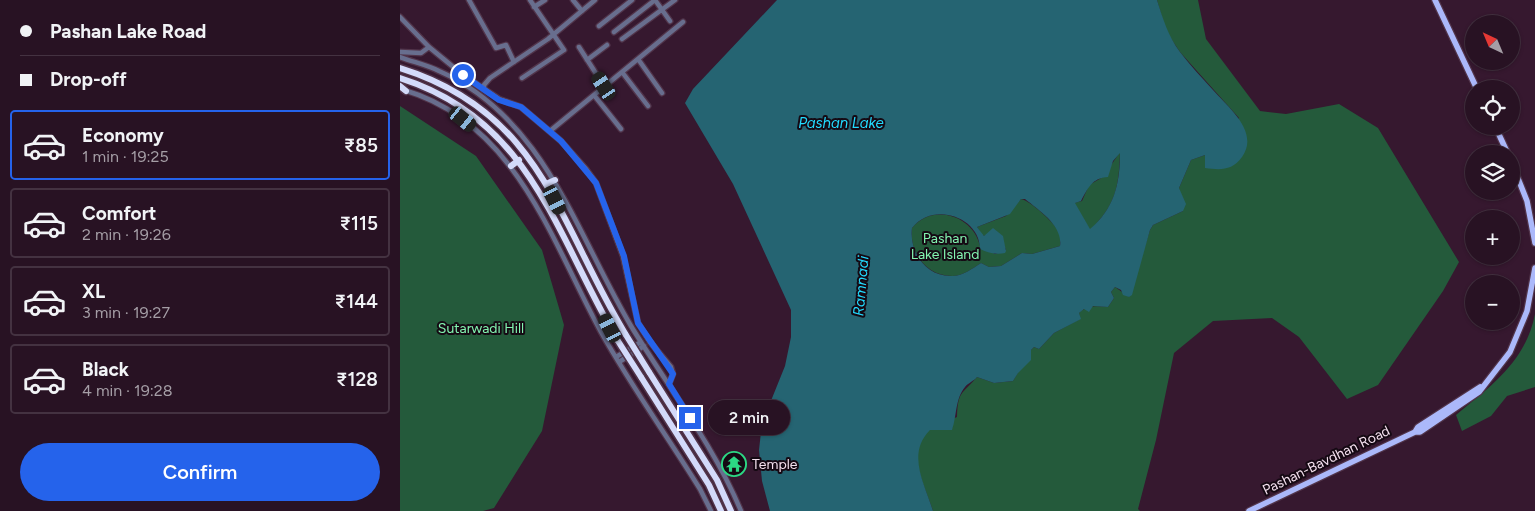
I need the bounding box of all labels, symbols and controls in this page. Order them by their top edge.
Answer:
north arrow [1465,15,1520,70]
map controls [1465,15,1520,330]
text: Pashan Lake Road [50,20,206,43]
route start [452,64,474,86]
text: Drop-off [50,68,127,91]
car [589,69,618,103]
button: locate [1465,80,1520,135]
car [446,104,479,134]
water label: Pashan Lake [798,114,884,132]
icon: car [22,123,67,168]
text: Economy [82,124,164,147]
text: ₹85 [344,134,378,157]
button: layers [1465,145,1520,200]
text: 1 min · 19:25 [82,147,169,166]
car [541,183,568,217]
icon: car [22,201,67,246]
text: Comfort [82,202,157,225]
button: + [1465,210,1520,265]
text: ₹115 [340,212,378,235]
text: 2 min · 19:26 [82,225,171,244]
park label: Pashan Lake Island [911,230,979,263]
water label: Ramnadi [849,255,873,317]
button: − [1465,275,1520,330]
icon: car [22,279,67,324]
text: XL [82,280,105,303]
text: ₹144 [335,290,378,313]
text: 3 min · 19:27 [82,303,170,322]
car [596,311,623,345]
park label: Sutarwadi Hill [438,320,524,337]
icon: car [22,357,67,402]
text: Black [82,358,129,381]
text: ₹128 [336,368,378,391]
text: 4 min · 19:28 [82,381,173,400]
callout: 2 min [708,400,790,436]
route end [679,407,701,429]
text: 2 min [729,408,769,427]
street label: Pashan-Bavdhan Road [1260,422,1393,499]
button: Confirm [20,443,380,501]
temple icon: Temple [721,451,747,477]
place label: Temple [752,456,798,473]

